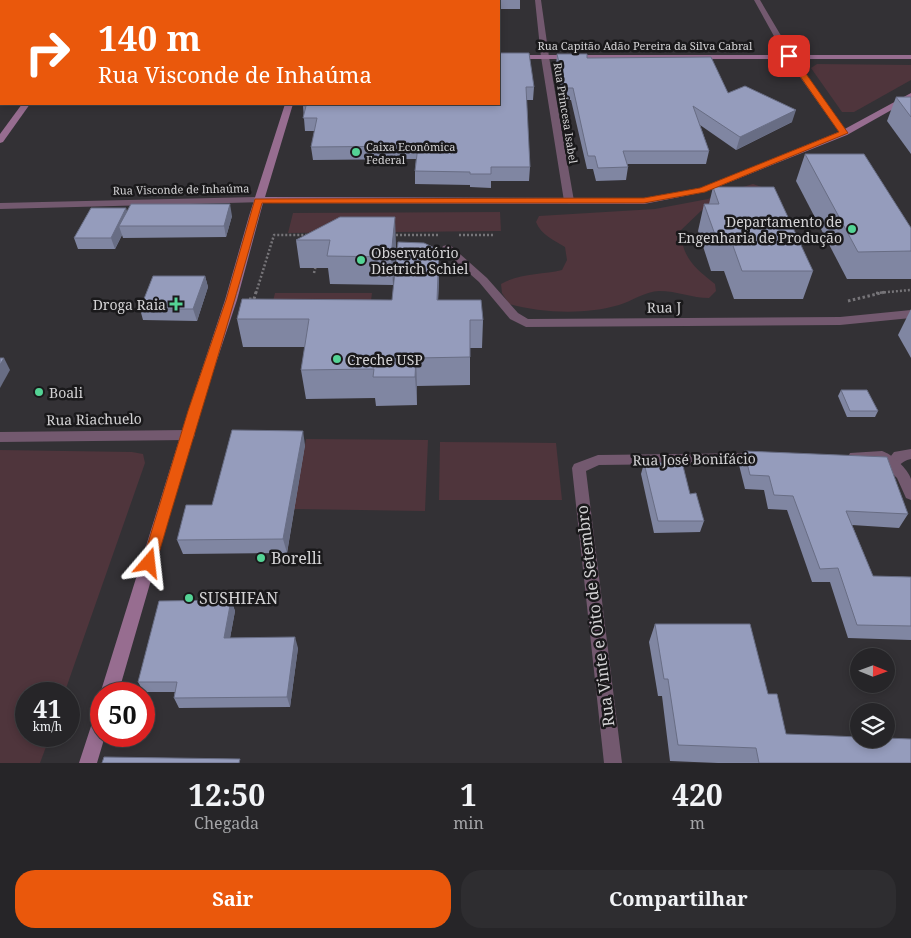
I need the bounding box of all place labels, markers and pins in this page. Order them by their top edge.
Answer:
pin [768,35,810,77]
place label: Caixa Econômica Federal [366,139,455,167]
marker: Caixa Econômica Federal [350,146,362,158]
place label: Departamento de Engenharia de Produção [678,212,842,247]
marker: Departamento de Engenharia de Produção [846,223,858,235]
place label: Observatório Dietrich Schiel [371,243,469,278]
marker: Observatório Dietrich Schiel [355,254,367,266]
place label: Droga Raia [93,295,166,314]
marker: Droga Raia [170,298,182,310]
place label: Creche USP [347,350,423,369]
marker: Creche USP [331,353,343,365]
place label: Boali [49,383,83,402]
marker: Boali [33,386,45,398]
place label: Borelli [271,547,322,569]
marker: Borelli [255,552,267,564]
place label: SUSHIFAN [199,587,278,609]
marker: SUSHIFAN [183,592,195,604]

